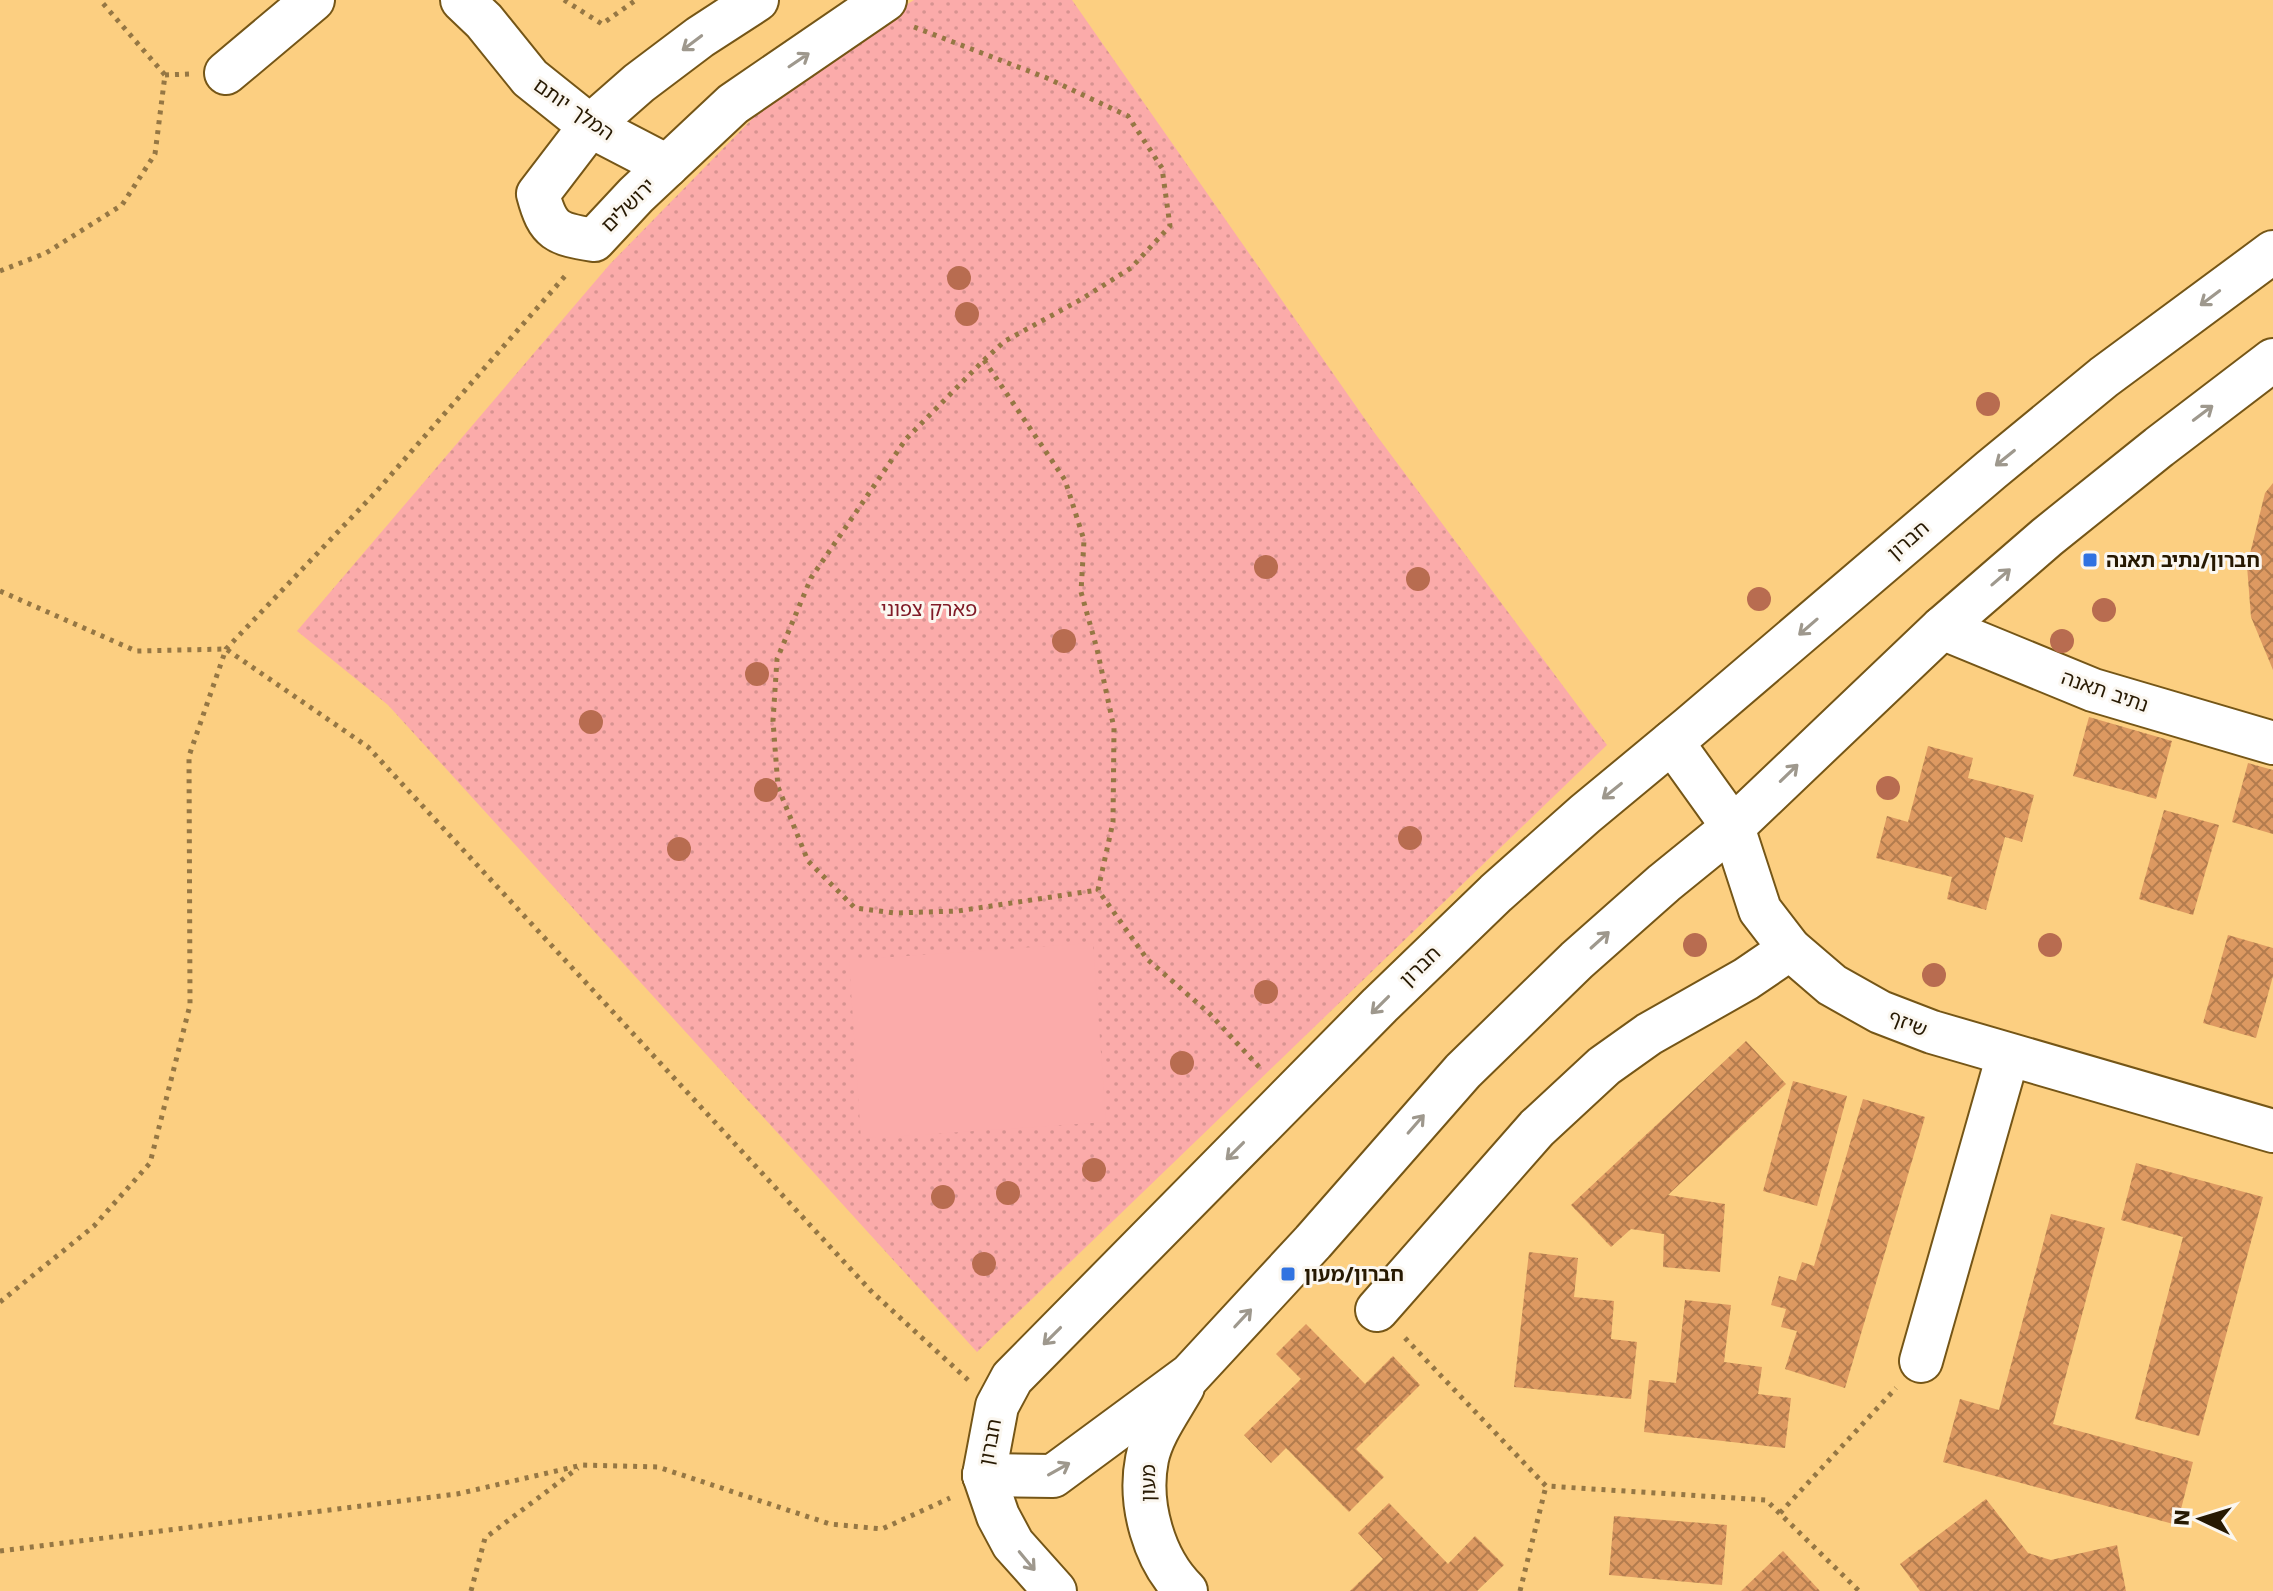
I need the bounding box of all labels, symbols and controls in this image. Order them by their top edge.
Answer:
one-way arrow [682,35,703,52]
one-way arrow [787,52,810,68]
street label: המלך יותם [529,73,619,145]
street label: ירושלים [596,173,660,237]
one-way arrow [2200,289,2221,306]
one-way arrow [2192,405,2213,422]
one-way arrow [1996,449,2016,467]
street label: חברון [1882,515,1934,565]
place label: חברון/נתיב תאנה [2106,548,2260,572]
marker: חברון/נתיב תאנה [2081,551,2099,569]
one-way arrow [1990,568,2011,586]
park label: פארק צפוני [881,597,977,621]
one-way arrow [1798,618,1818,636]
street label: נתיב תאנה [2058,665,2152,717]
one-way arrow [1779,764,1799,783]
one-way arrow [1602,782,1623,800]
one-way arrow [1589,931,1609,949]
street label: חברון [1395,941,1445,991]
one-way arrow [1370,996,1390,1015]
street label: שיזף [1885,1004,1931,1042]
one-way arrow [1407,1115,1425,1135]
one-way arrow [1226,1141,1245,1160]
place label: חברון/מעון [1304,1262,1404,1286]
marker: חברון/מעון [1279,1265,1297,1283]
one-way arrow [1233,1308,1251,1328]
one-way arrow [1043,1326,1062,1345]
street label: חברון [974,1417,1006,1467]
one-way arrow [1047,1461,1071,1477]
street label: מעון [1136,1464,1160,1502]
north arrow [2161,1479,2241,1559]
text: N [2169,1509,2195,1527]
one-way arrow [1018,1550,1036,1571]

